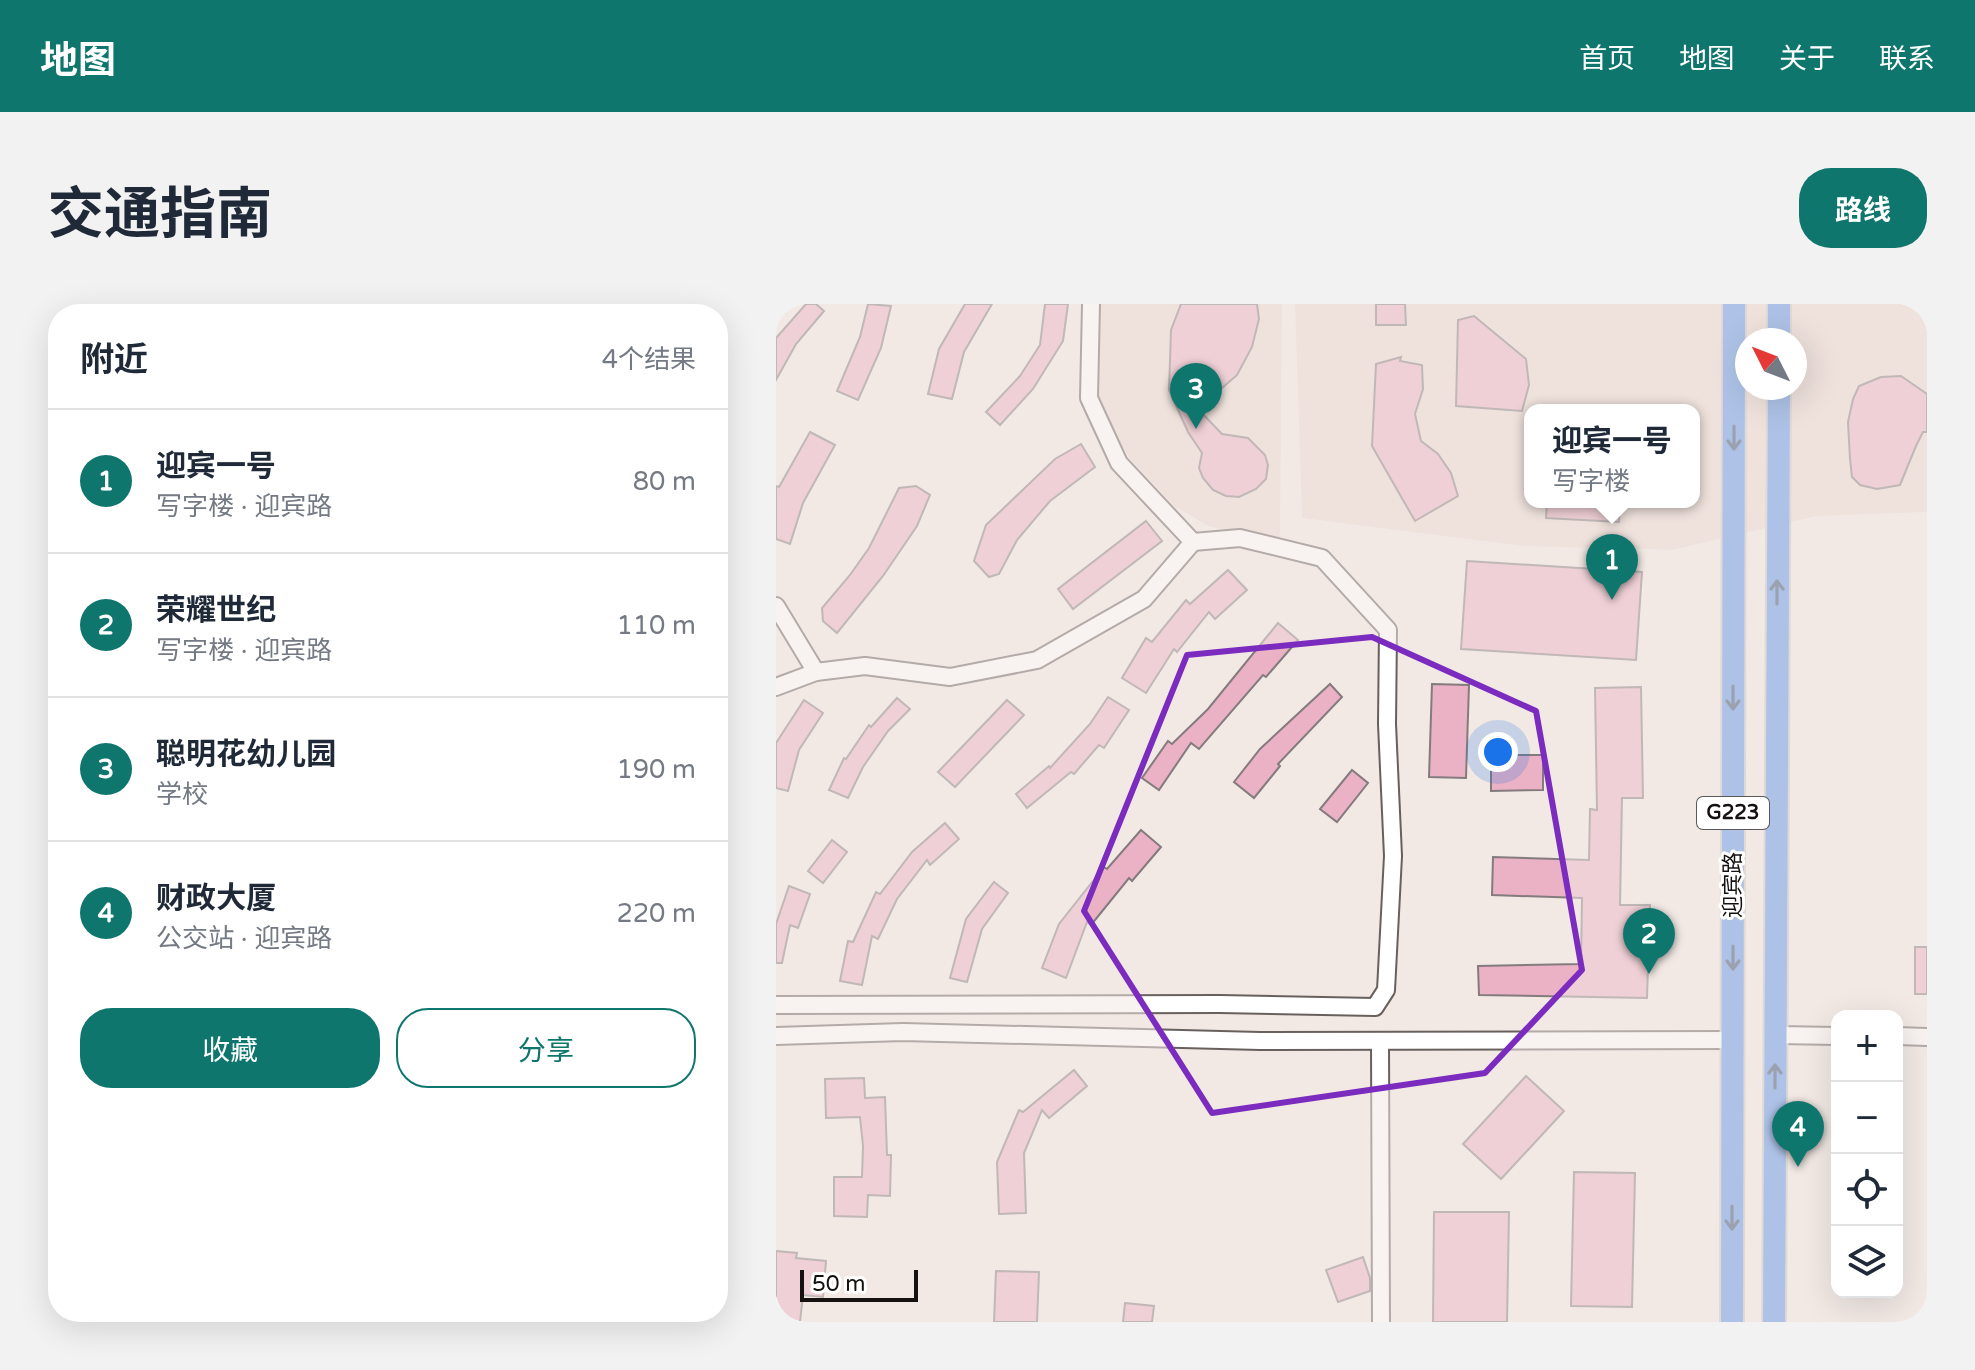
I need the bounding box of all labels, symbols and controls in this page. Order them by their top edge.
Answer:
text: 地图 [40,38,116,84]
text: 首页 [1579,42,1635,76]
text: 地图 [1679,42,1735,76]
text: 关于 [1779,42,1835,76]
text: 联系 [1879,42,1935,76]
button: 路线 [1799,168,1927,248]
text: 交通指南 [48,182,272,249]
north arrow [1735,328,1807,400]
text: 附近 [80,340,148,381]
text: 4个结果 [602,344,696,375]
pin: 3 [1170,363,1222,429]
popup [1524,404,1700,508]
text: 迎宾一号 [1552,423,1672,460]
one-way arrow [1726,424,1742,451]
text: 迎宾一号 [156,448,276,485]
text: 1 [98,466,114,497]
text: 80 m [633,466,696,497]
text: 写字楼 [1552,466,1630,497]
text: 写字楼 · 迎宾路 [156,491,332,522]
pin: 1 [1586,534,1638,600]
one-way arrow [1770,579,1785,606]
text: 荣耀世纪 [156,592,276,629]
text: 2 [98,610,114,641]
text: 110 m [616,610,696,641]
text: 写字楼 · 迎宾路 [156,635,332,666]
one-way arrow [1725,684,1741,711]
your location [1478,732,1518,772]
text: 聪明花幼儿园 [156,736,336,773]
text: 3 [98,754,114,785]
text: 190 m [616,754,696,785]
text: 学校 [156,779,208,810]
road number: G223 [1697,797,1769,829]
street label: 迎宾路 [1720,852,1746,918]
text: 财政大厦 [156,880,276,917]
text: 4 [98,898,114,929]
text: 220 m [616,898,696,929]
pin: 2 [1623,908,1675,974]
text: 公交站 · 迎宾路 [156,923,332,954]
one-way arrow [1725,944,1741,971]
button: 收藏 [80,1008,380,1088]
button: 分享 [396,1008,696,1088]
map controls [1831,1010,1903,1298]
button: + [1831,1010,1903,1082]
one-way arrow [1767,1063,1783,1090]
button: − [1831,1082,1903,1154]
pin: 4 [1772,1101,1824,1167]
button: locate [1831,1154,1903,1226]
one-way arrow [1724,1204,1740,1231]
button: layers [1831,1226,1903,1298]
scale bar [800,1266,918,1302]
text: 50 m [812,1271,866,1297]

